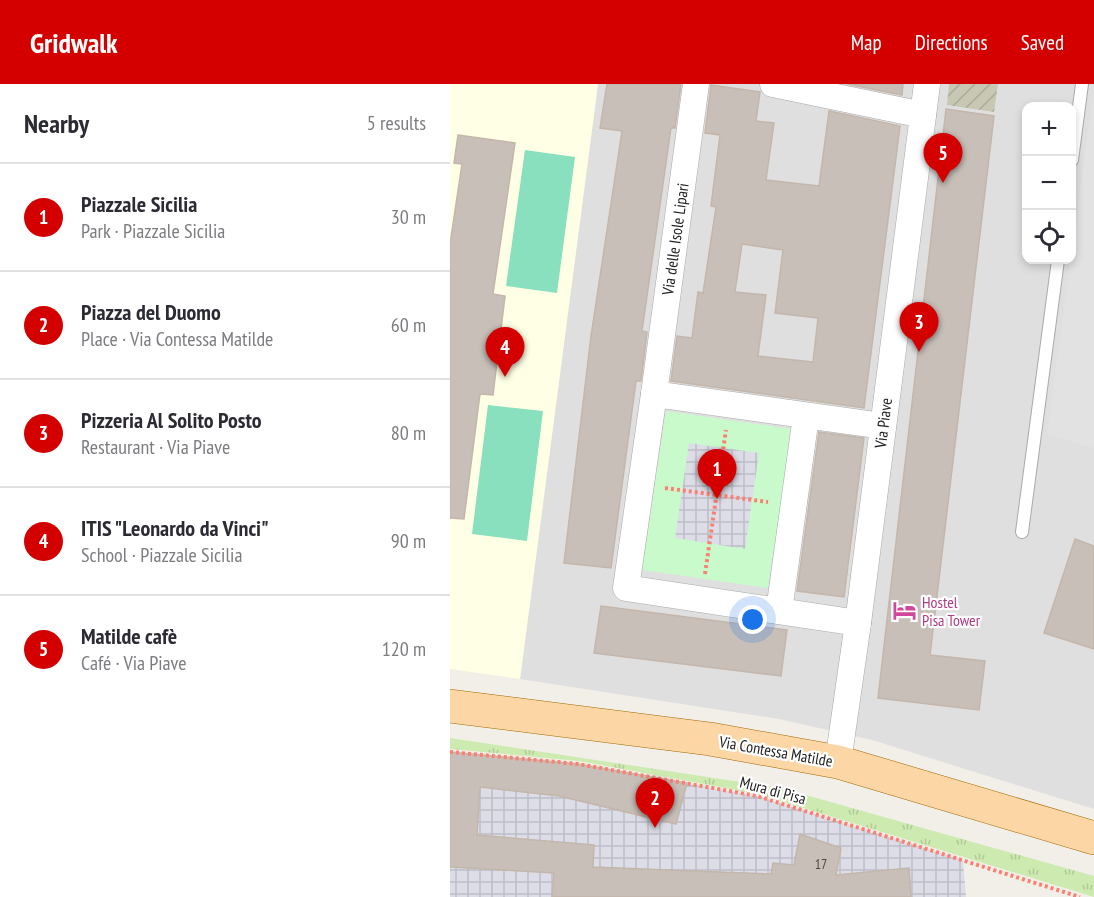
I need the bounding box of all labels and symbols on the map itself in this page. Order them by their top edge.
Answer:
pin: 5 [924,134,962,183]
street label: Via delle Isole Lipari [657,182,693,297]
pin: 3 [900,302,938,352]
pin: 4 [486,328,524,377]
street label: Via Piave [870,397,896,450]
pin: 1 [698,450,736,499]
place label: Hostel Pisa Tower [922,592,981,630]
hotel icon: Hostel Pisa Tower [891,598,917,624]
your location [738,605,767,634]
street label: Via Contessa Matilde [717,731,834,771]
street label: Mura di Pisa [738,772,808,808]
pin: 2 [636,778,674,828]
house number: 17 [815,855,827,873]

